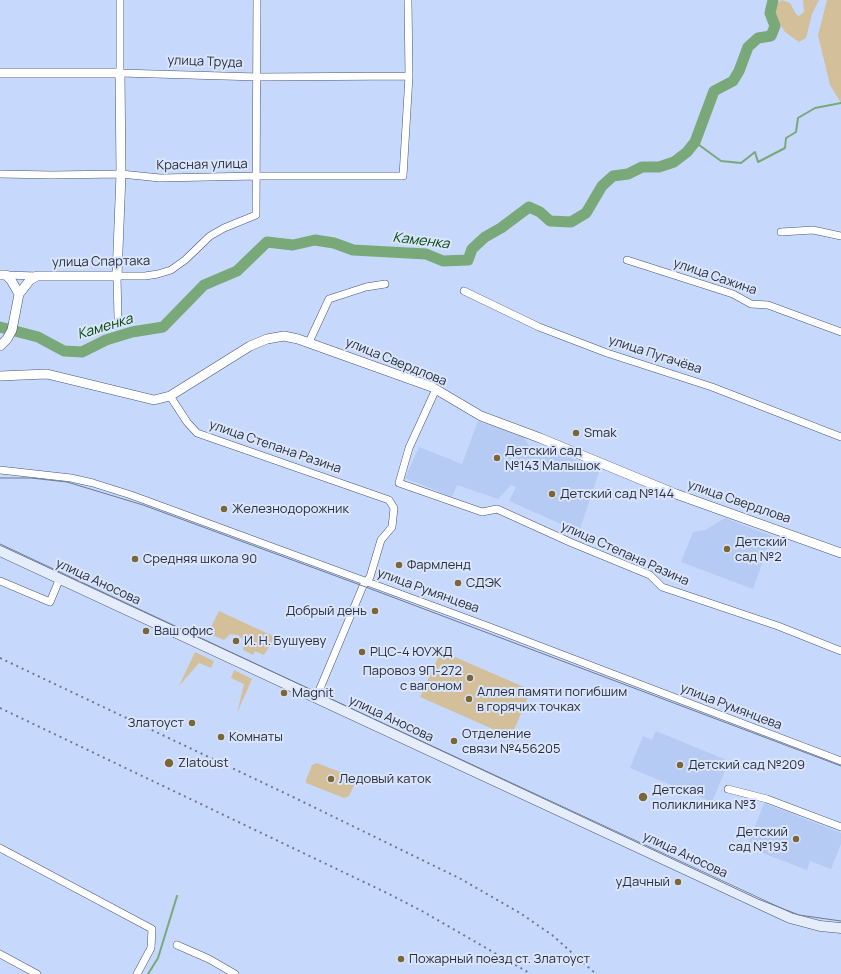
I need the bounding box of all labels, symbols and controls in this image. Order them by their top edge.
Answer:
street label: улица Труда [167,53,243,71]
street label: Красная улица [156,156,248,174]
water label: Каменка [392,229,450,253]
street label: улица Спартака [52,253,150,271]
street label: улица Сажина [671,255,759,299]
water label: Каменка [75,311,135,343]
street label: улица Пугачёва [606,333,704,377]
street label: улица Свердлова [343,335,449,389]
street label: улица Степана Разина [207,417,343,477]
place label: Smak [584,425,617,441]
marker: Smak [571,428,581,438]
place label: Детский сад №143 Малышок [505,443,600,474]
marker: Детский сад №143 Малышок [492,453,502,463]
street label: улица Свердлова [685,477,793,527]
place label: Детский сад №144 [560,486,674,502]
marker: Детский сад №144 [547,489,557,499]
place label: Железнодорожник [232,501,349,517]
marker: Железнодорожник [219,504,229,514]
street label: улица Степана Разина [558,519,692,589]
place label: Детский сад №2 [735,534,787,565]
marker: Детский сад №2 [722,544,732,554]
place label: Средняя школа 90 [143,551,257,567]
marker: Средняя школа 90 [130,554,140,564]
street label: улица Аносова [53,556,143,608]
place label: Фармленд [407,557,471,573]
marker: Фармленд [394,560,404,570]
street label: улица Румянцева [375,565,481,617]
place label: СДЭК [466,575,501,591]
marker: СДЭК [453,578,463,588]
place label: Добрый день [286,603,367,619]
marker: Добрый день [370,606,380,616]
place label: Ваш офис [154,623,213,639]
marker: Ваш офис [141,626,151,636]
place label: И. Н. Бушуеву [244,633,326,649]
marker: И. Н. Бушуеву [231,636,241,646]
place label: РЦС-4 ЮУЖД [370,644,453,660]
marker: РЦС-4 ЮУЖД [357,647,367,657]
place label: Паровоз 9П-272 с вагоном [363,663,462,694]
marker: Паровоз 9П-272 с вагоном [465,673,475,683]
street label: улица Румянцева [678,680,784,734]
place label: Аллея памяти погибшим в горячих точках [477,684,627,715]
place label: Magnit [292,685,334,701]
marker: Magnit [279,688,289,698]
street label: улица Аносова [346,693,436,745]
marker: Аллея памяти погибшим в горячих точках [464,694,474,704]
place label: Златоуст [127,715,184,731]
marker: Златоуст [187,718,197,728]
place label: Отделение связи №456205 [462,726,560,757]
place label: Комнаты [229,729,283,745]
marker: Комнаты [216,732,226,742]
marker: Отделение связи №456205 [449,736,459,746]
place label: Zlatoust [178,755,229,771]
marker: Zlatoust [163,757,175,769]
place label: Детский сад №209 [688,757,805,773]
marker: Детский сад №209 [675,760,685,770]
place label: Ледовый каток [339,771,431,787]
marker: Ледовый каток [326,774,336,784]
place label: Детская поликлиника №3 [652,782,756,813]
marker: Детская поликлиника №3 [637,791,649,803]
place label: Детский сад №193 [729,824,788,855]
street label: улица Аносова [640,829,730,881]
marker: Детский сад №193 [791,834,801,844]
place label: уДачный [616,874,670,890]
marker: уДачный [673,877,683,887]
place label: Пожарный поезд ст. Златоуст [409,951,590,967]
marker: Пожарный поезд ст. Златоуст [396,954,406,964]

